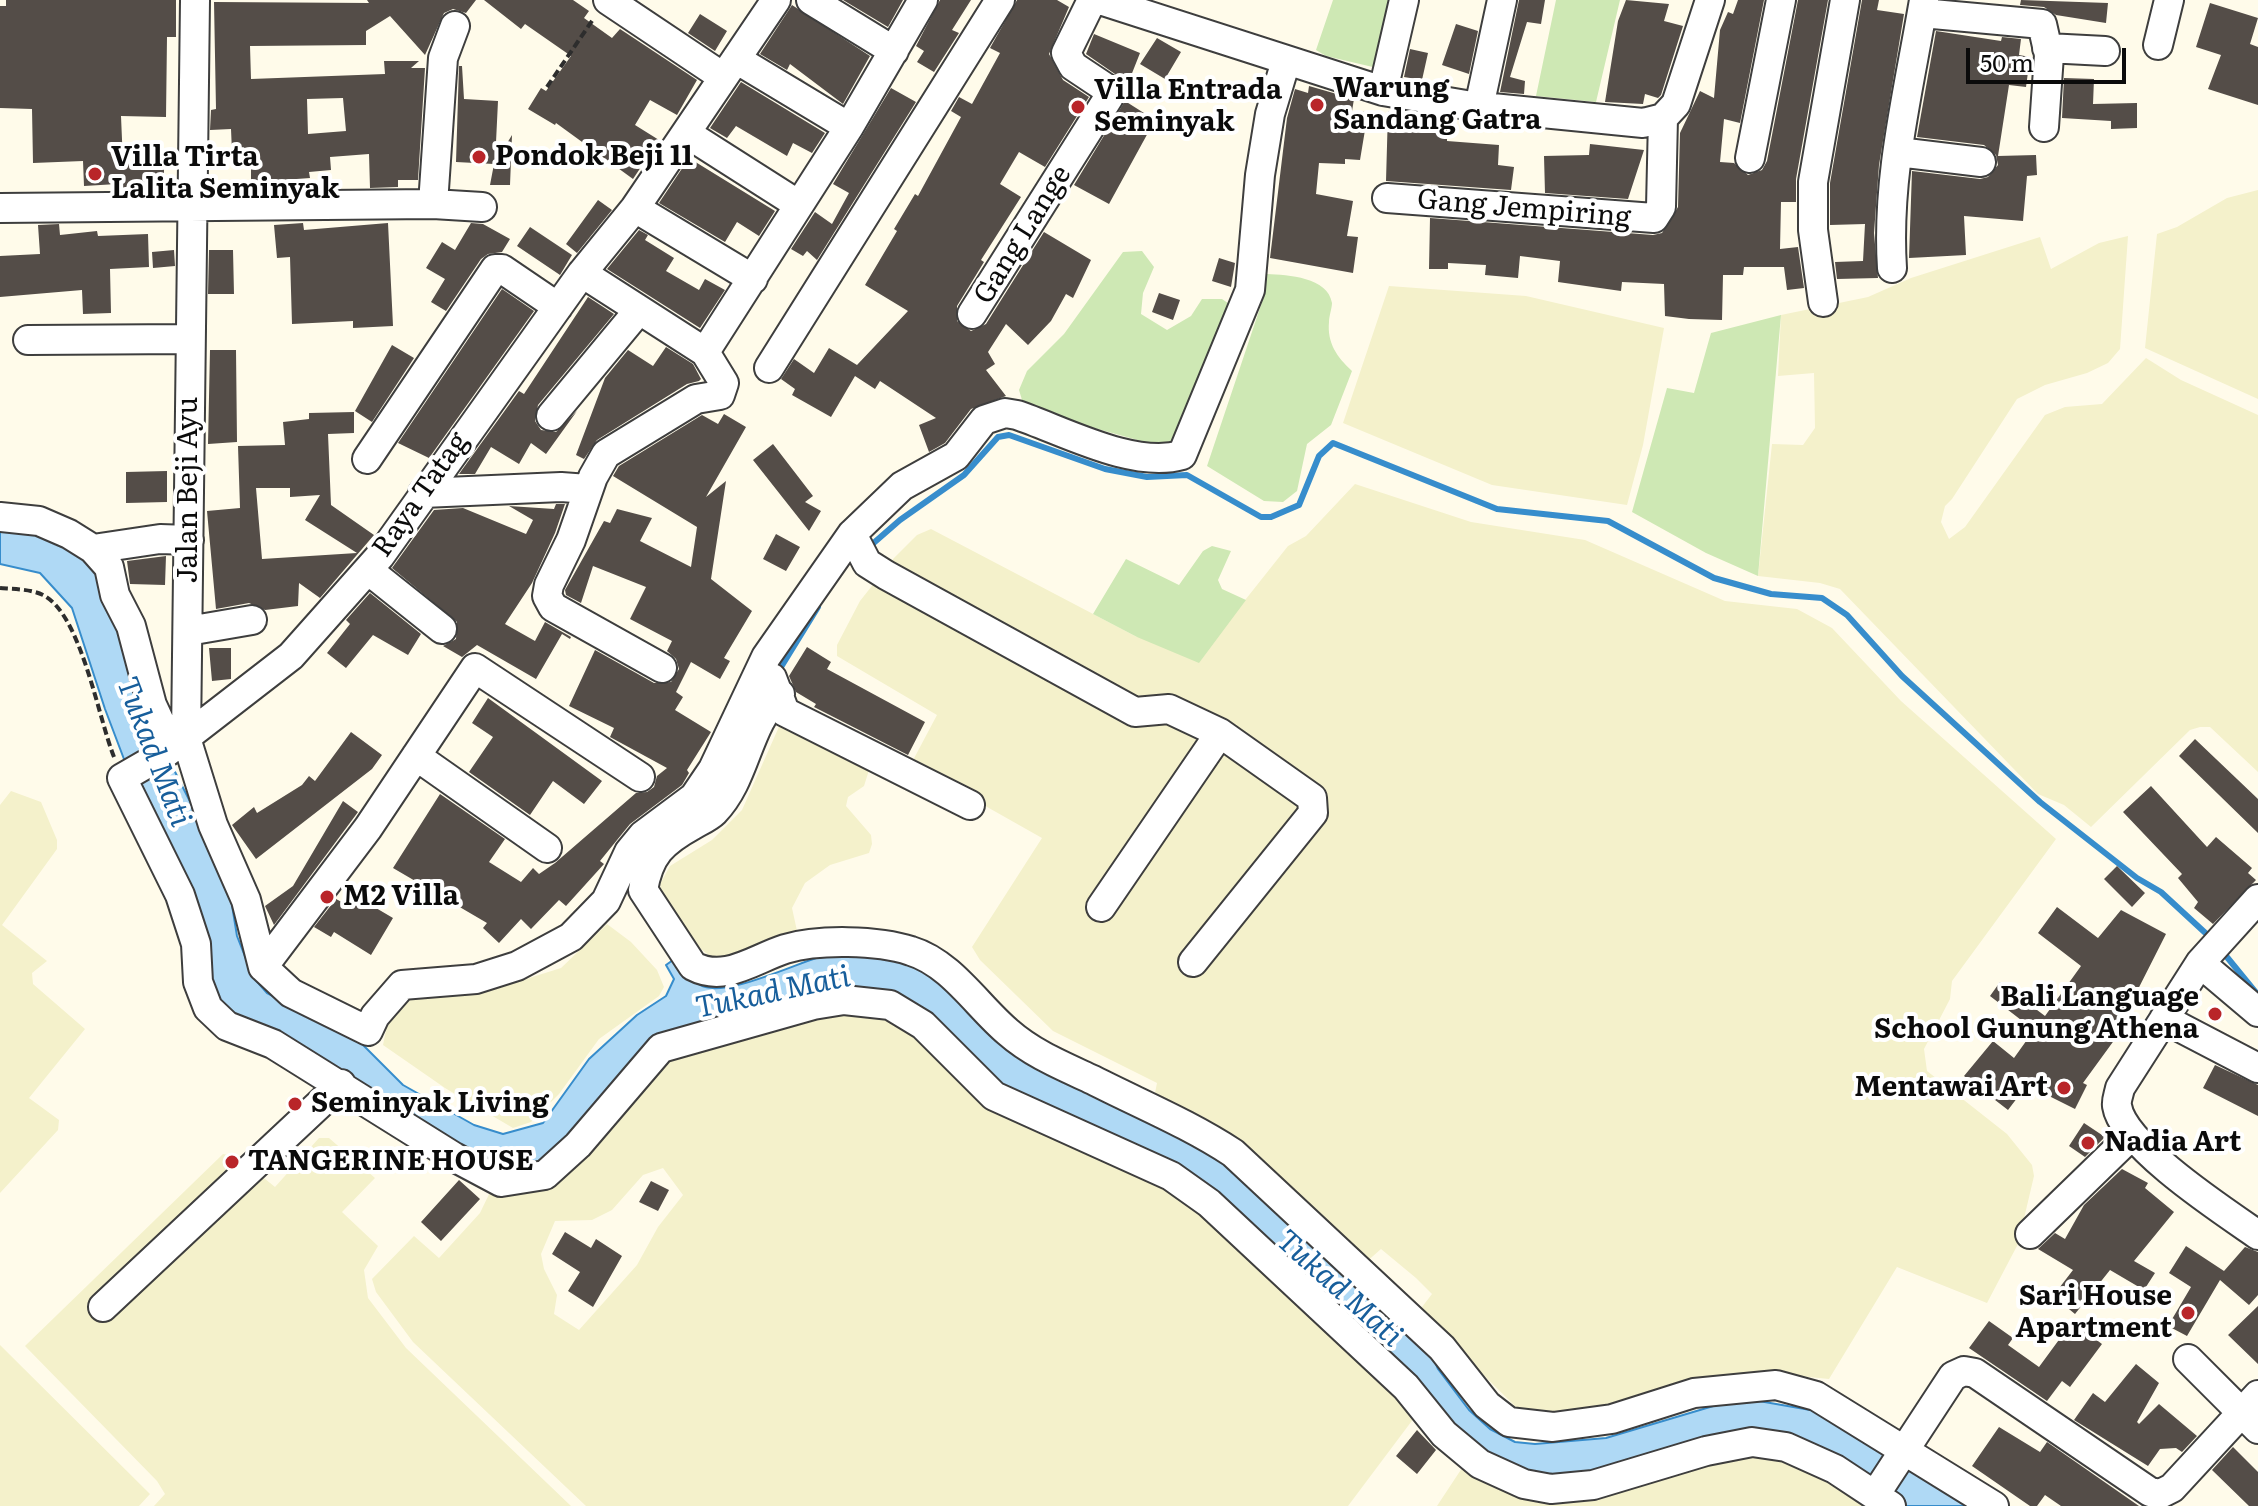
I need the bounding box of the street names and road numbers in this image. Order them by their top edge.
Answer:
street label: Gang Lange [967,160,1079,310]
street label: Gang Jempiring [1416,183,1632,235]
street label: Jalan Beji Ayu [172,397,206,583]
street label: Raya Tatag [366,426,476,564]

